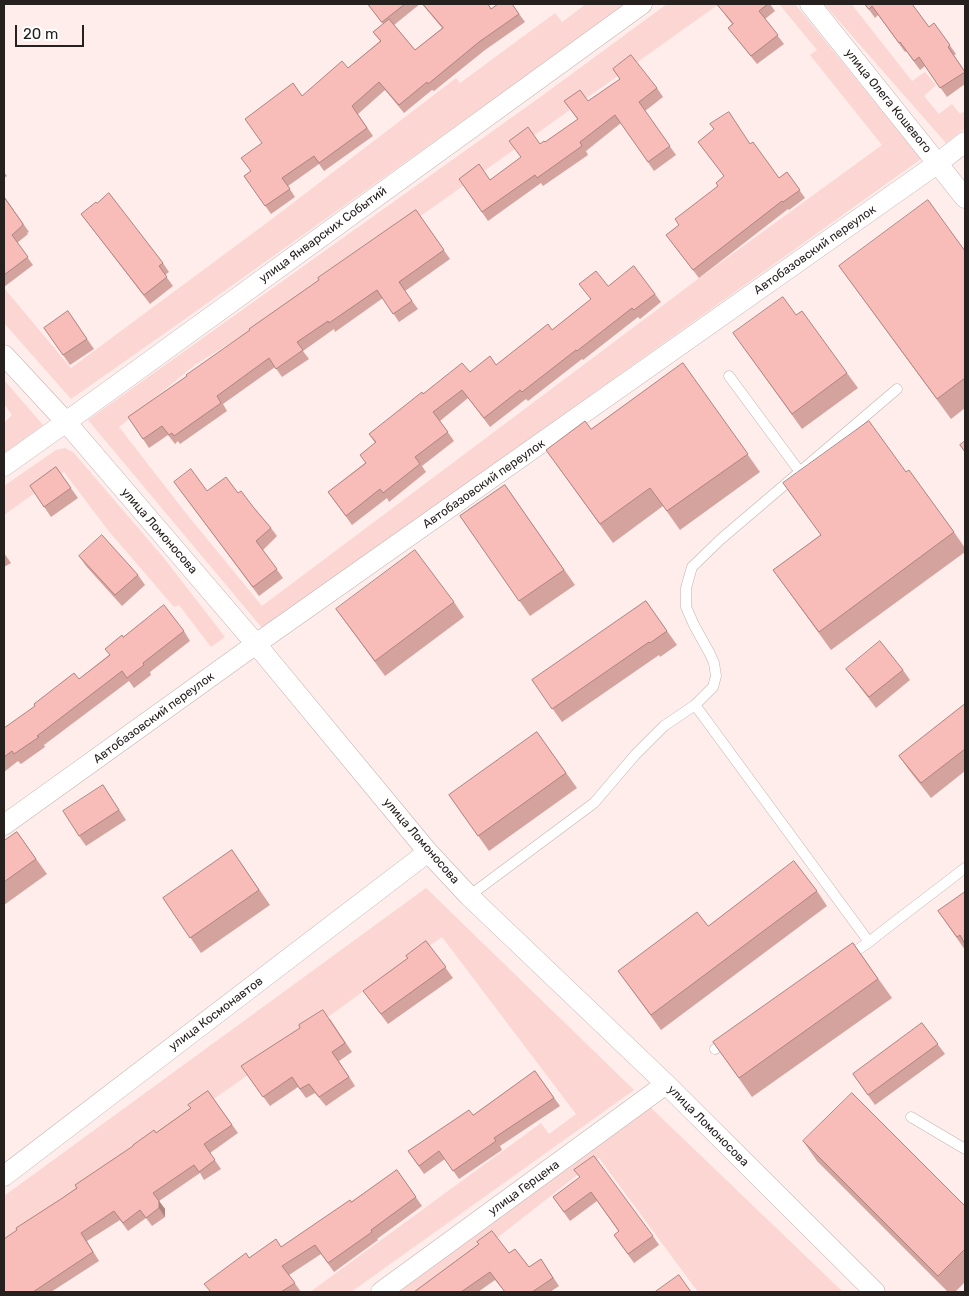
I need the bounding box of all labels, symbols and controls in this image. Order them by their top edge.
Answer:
scale bar [18,15,86,47]
text: 20 m [23,25,58,43]
street label: улица Олега Кошевого [842,46,934,156]
street label: улица Январских Событий [256,184,390,286]
street label: Автобазовский переулок [751,202,879,298]
street label: Автобазовский переулок [420,436,548,532]
street label: улица Ломоносова [118,485,200,577]
street label: Автобазовский переулок [91,669,217,767]
street label: улица Ломоносова [380,795,462,887]
street label: улица Космонавтов [166,974,266,1054]
street label: улица Ломоносова [664,1082,752,1170]
street label: улица Герцена [486,1157,562,1219]

